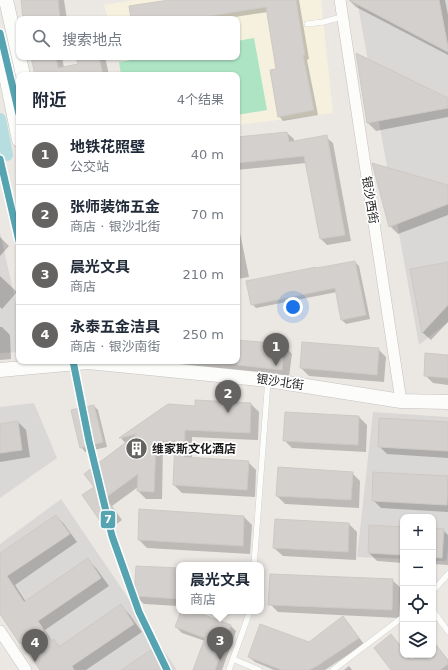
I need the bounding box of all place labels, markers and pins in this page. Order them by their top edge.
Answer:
pin: 1 [263,333,289,366]
pin: 2 [215,380,241,413]
building icon: 维家斯文化酒店 [123,436,149,462]
place label: 维家斯文化酒店 [152,442,236,456]
pin: 3 [207,627,233,660]
pin: 4 [22,629,48,662]

